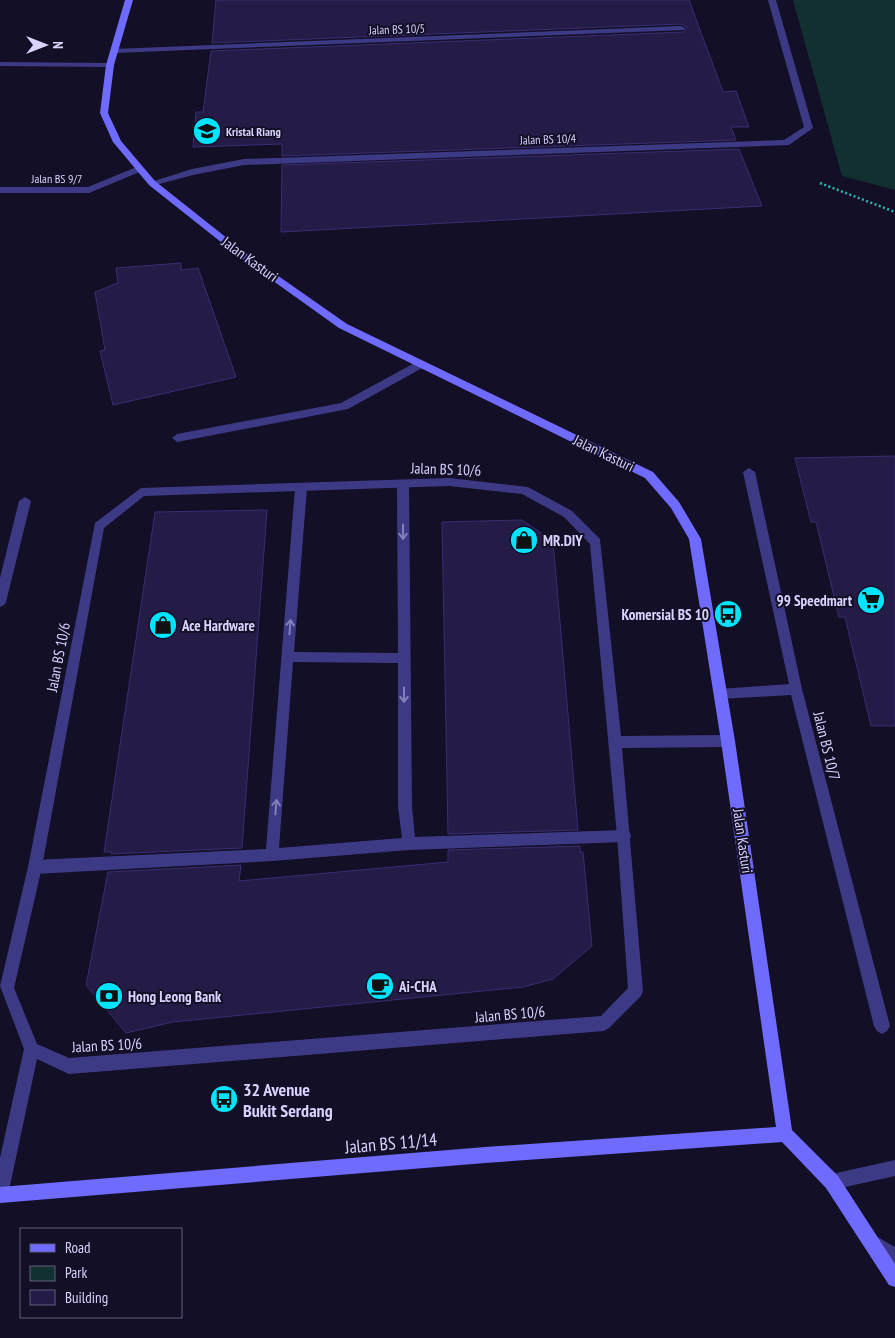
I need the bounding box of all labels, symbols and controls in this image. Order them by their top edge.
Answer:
north arrow [20,20,70,70]
street label: Jalan BS 10/5 [368,21,425,38]
text: N [49,41,67,49]
school or university icon: Kristal Riang [192,116,222,146]
place label: Kristal Riang [226,124,281,139]
street label: Jalan BS 10/4 [519,131,577,148]
street label: Jalan BS 9/7 [31,171,82,186]
street label: Jalan Kasturi [217,232,282,286]
street label: Jalan Kasturi [570,430,637,476]
street label: Jalan BS 10/6 [410,458,482,480]
one-way arrow [398,524,408,540]
shop icon: MR.DIY [509,525,539,555]
place label: MR.DIY [543,531,583,550]
supermarket icon: 99 Speedmart [856,585,886,615]
place label: 99 Speedmart [777,591,853,610]
bus stop icon: Komersial BS 10 [713,599,743,629]
place label: Komersial BS 10 [621,605,709,624]
shop icon: Ace Hardware [148,610,178,640]
place label: Ace Hardware [181,616,255,635]
street label: Jalan BS 10/6 [42,620,74,694]
one-way arrow [286,620,295,636]
one-way arrow [400,687,409,703]
street label: Jalan BS 10/7 [809,709,845,782]
one-way arrow [272,799,281,815]
street label: Jalan Kasturi [729,806,757,875]
cafe icon: Ai-CHA [365,971,395,1001]
place label: Ai-CHA [398,977,437,996]
bank icon: Hong Leong Bank [94,981,124,1011]
place label: Hong Leong Bank [128,987,222,1006]
street label: Jalan BS 10/6 [473,1001,546,1027]
street label: Jalan BS 10/6 [70,1034,143,1056]
place label: 32 Avenue Bukit Serdang [243,1078,333,1122]
bus stop icon: 32 Avenue Bukit Serdang [209,1084,239,1114]
street label: Jalan BS 11/14 [343,1128,438,1159]
legend [20,1228,182,1318]
text: Road [65,1238,91,1257]
text: Park [65,1263,87,1282]
text: Building [65,1288,108,1307]

